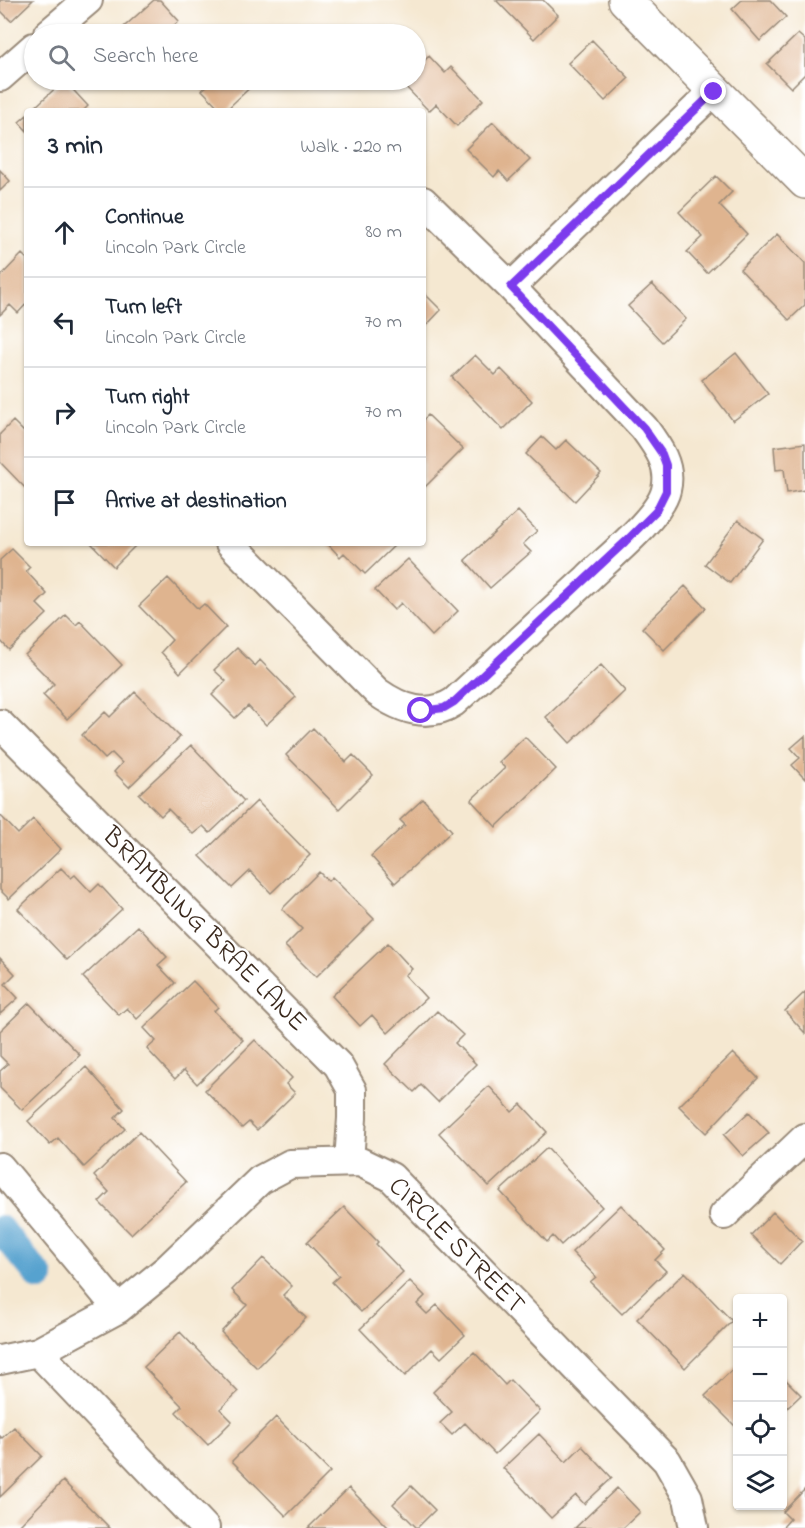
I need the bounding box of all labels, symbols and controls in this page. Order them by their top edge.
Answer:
search box [24,24,426,90]
icon: search [45,41,78,74]
text: Search here [93,41,198,73]
route end [700,78,726,104]
text: 3 min [48,128,103,166]
text: Walk · 220 m [300,133,402,162]
text: Continue [105,202,184,234]
icon: ahead [48,216,81,249]
text: 80 m [365,218,402,247]
text: Lincoln Park Circle [105,234,246,263]
text: Turn left [105,292,182,324]
icon: left [48,306,81,339]
text: 70 m [365,308,402,337]
text: Lincoln Park Circle [105,324,246,353]
text: Turn right [105,382,190,414]
icon: right [48,396,81,429]
text: 70 m [365,398,402,427]
text: Lincoln Park Circle [105,414,246,443]
icon: arrive [48,486,81,519]
text: Arrive at destination [105,486,287,518]
route start [407,697,433,723]
street label: BRAMBLING BRAE LANE [92,818,316,1042]
street label: CIRCLE STREET [378,1168,534,1324]
map controls [733,1294,787,1510]
button: + [733,1294,787,1348]
button: − [733,1348,787,1402]
button: locate [733,1402,787,1456]
button: layers [733,1456,787,1510]

